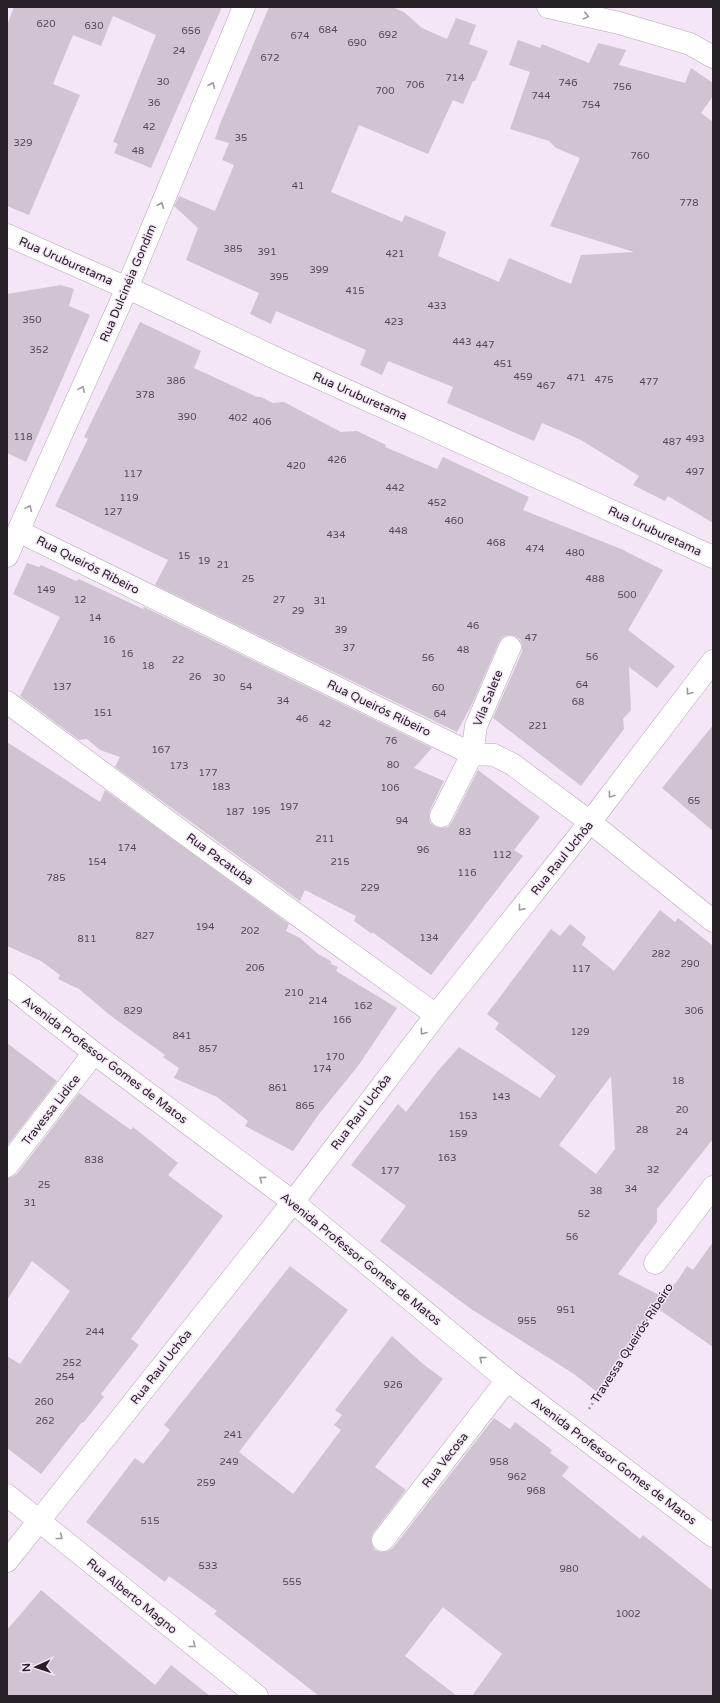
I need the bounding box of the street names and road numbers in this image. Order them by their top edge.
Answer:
street label: Rua Dulcinéia Gondim [97,222,159,344]
street label: Rua Uruburetama [17,234,115,288]
street label: Rua Uruburetama [311,369,409,423]
street label: Rua Uruburetama [606,503,704,559]
street label: Rua Queirós Ribeiro [34,533,142,597]
street label: Vila Salete [470,668,506,728]
street label: Rua Queirós Ribeiro [325,677,433,739]
street label: Rua Raul Uchôa [528,818,596,898]
street label: Rua Pacatuba [184,830,256,888]
street label: Avenida Professor Gomes de Matos [20,993,190,1127]
street label: Rua Raul Uchôa [328,1071,394,1153]
street label: Travessa Lidice [19,1072,83,1148]
street label: Avenida Professor Gomes de Matos [278,1190,444,1328]
street label: Travessa Queirós Ribeiro [588,1280,676,1406]
street label: Rua Raul Uchôa [127,1327,195,1407]
street label: Avenida Professor Gomes de Matos [529,1394,699,1528]
street label: Rua Vecosa [419,1430,471,1490]
street label: Rua Alberto Magno [84,1555,180,1637]

